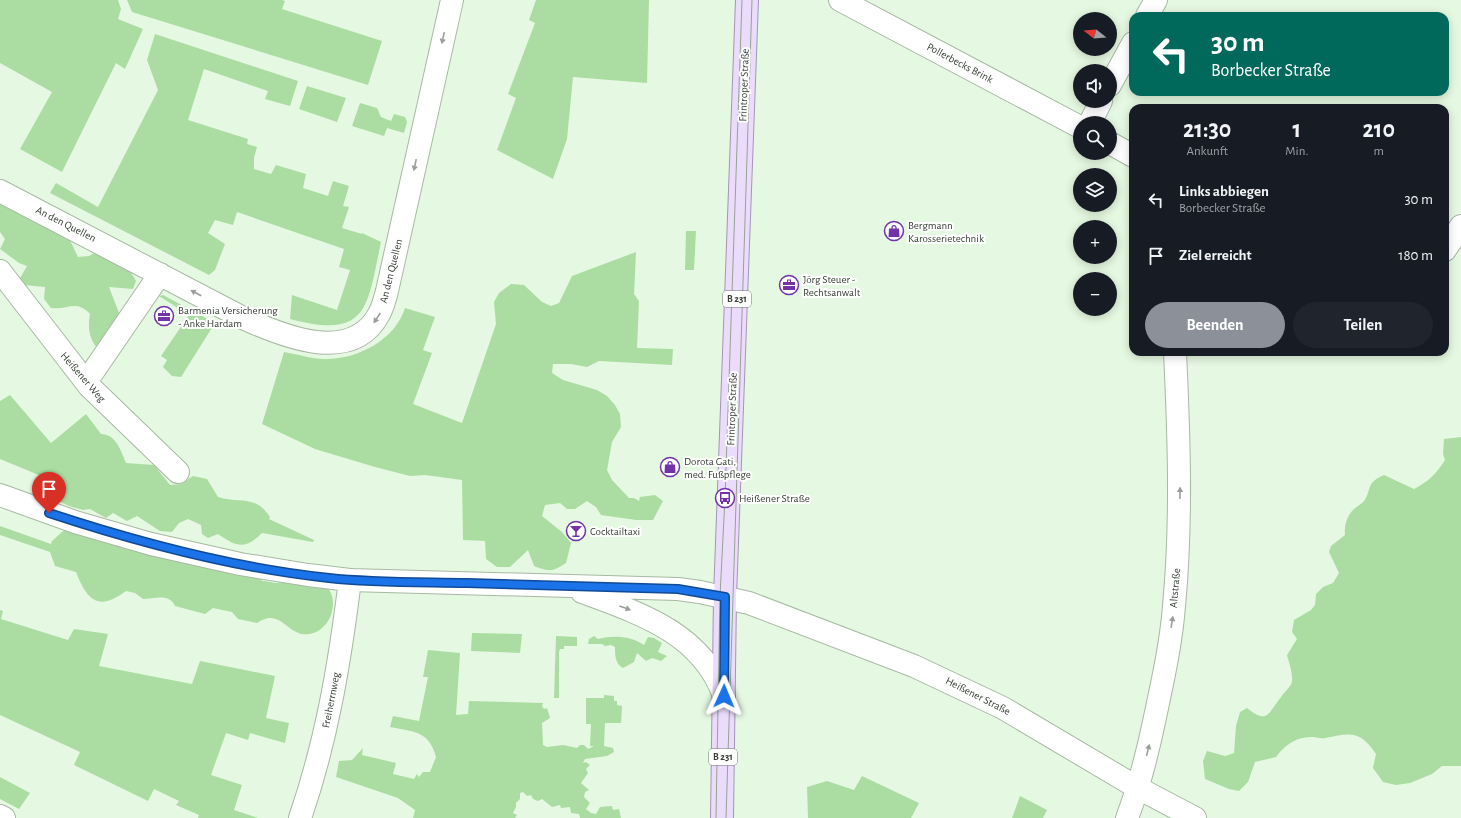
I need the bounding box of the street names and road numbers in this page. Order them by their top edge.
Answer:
street label: Pollerbecks Brink [925,41,995,85]
street label: Frintroper Straße [737,48,751,122]
street label: An den Quellen [34,204,98,244]
street label: An den Quellen [378,238,404,304]
road number: B 231 [723,291,751,307]
street label: Heißener Weg [58,350,108,405]
street label: Frintroper Straße [725,372,739,446]
street label: Altstraße [1168,568,1182,608]
street label: Freiherrnweg [320,671,342,729]
street label: Heißener Straße [944,675,1012,717]
road number: B 231 [709,749,737,765]

